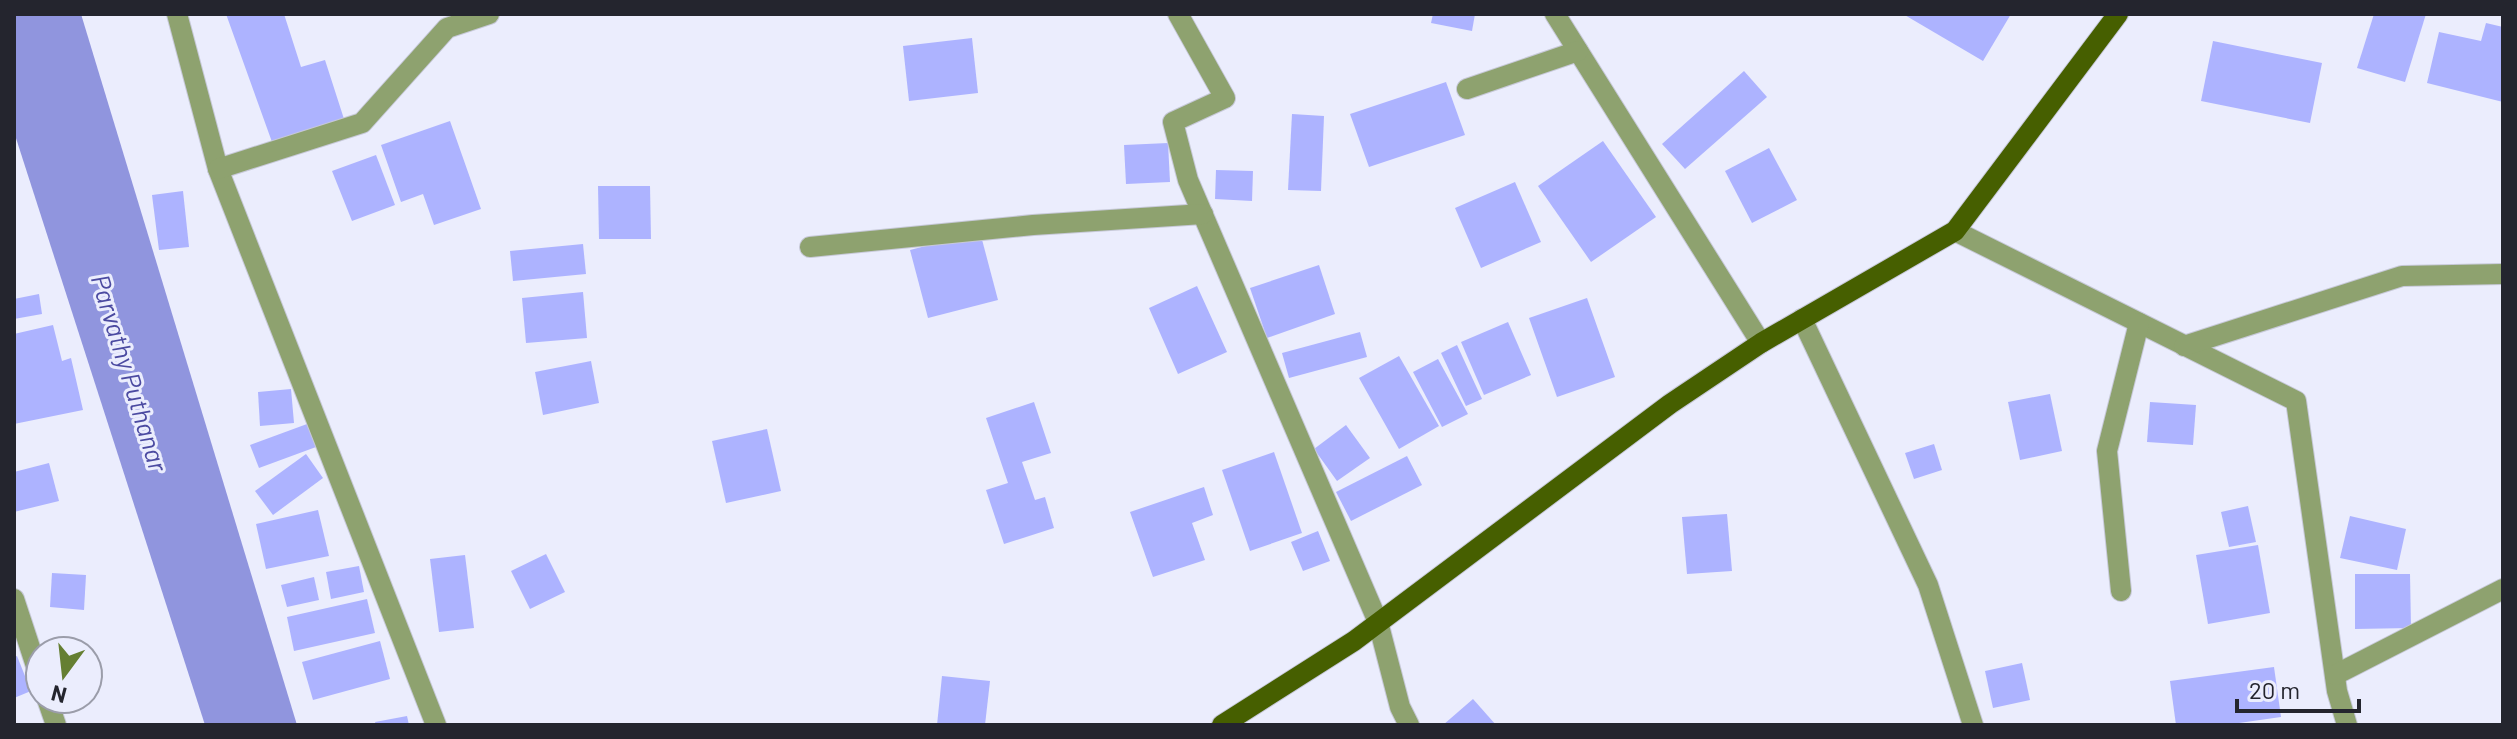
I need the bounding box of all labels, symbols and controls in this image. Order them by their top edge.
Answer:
water label: Parvathy Puthanar [86,270,175,476]
north arrow [24,635,104,715]
scale bar [2237,663,2359,713]
text: 20 m [2249,675,2300,704]
text: N [48,681,69,710]

